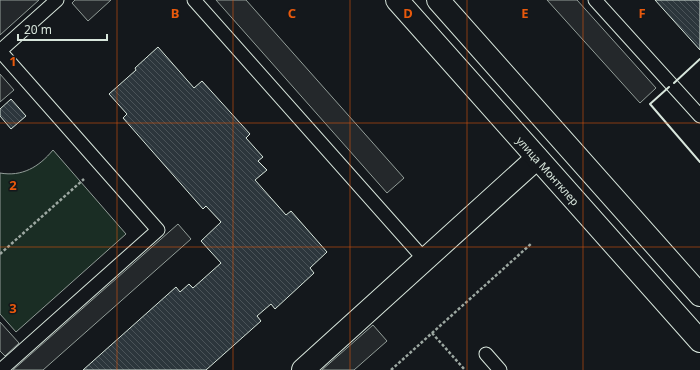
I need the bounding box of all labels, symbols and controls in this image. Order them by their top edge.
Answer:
text: B [171,4,179,22]
text: C [288,4,296,22]
text: D [403,4,413,22]
text: E [521,4,529,22]
text: F [638,4,646,22]
scale bar [18,16,107,42]
text: 20 m [24,21,52,38]
text: 1 [9,52,17,70]
street label: улица Монтклер [514,133,583,208]
text: 2 [9,176,17,194]
text: 3 [9,299,17,317]

